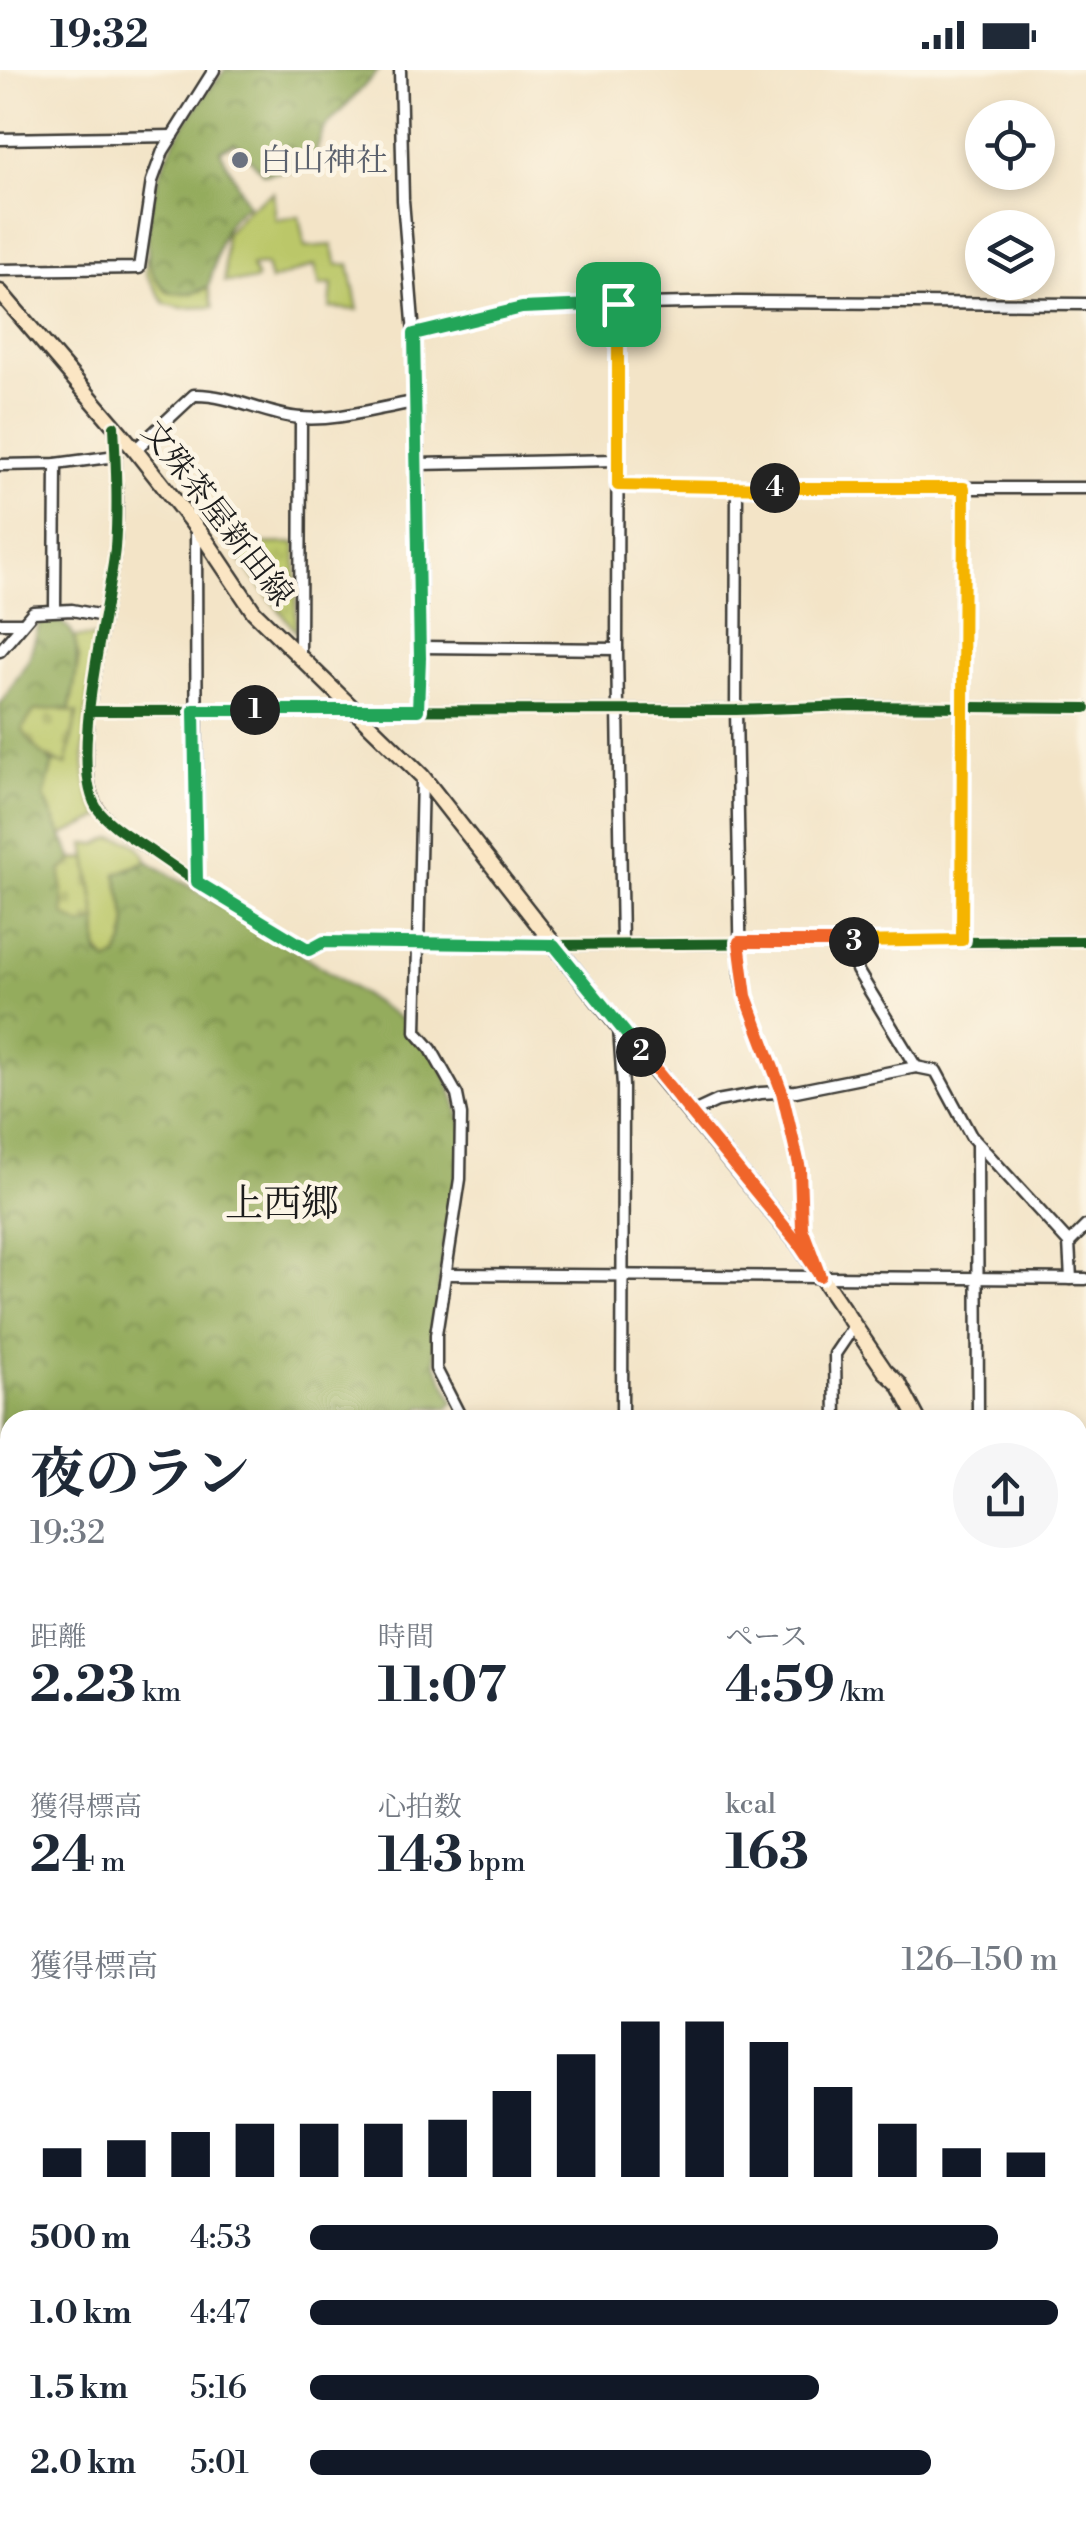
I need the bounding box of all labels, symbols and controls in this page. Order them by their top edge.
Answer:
text: 19:32 [50,12,149,59]
map controls [965,100,1055,300]
button: locate [965,100,1055,190]
place label: 白山神社 [260,141,388,181]
marker: 白山神社 [229,149,251,171]
button: layers [965,210,1055,300]
pin [576,262,661,347]
icon: arrive [591,277,646,332]
street label: 文殊茶屋新田線 [132,413,302,614]
pin: 4 [750,463,800,513]
text: 4 [766,470,784,505]
pin: 1 [230,685,280,735]
text: 1 [248,692,262,727]
pin: 3 [829,917,879,967]
text: 3 [846,924,862,959]
pin: 2 [616,1027,666,1077]
text: 2 [632,1034,650,1069]
district label: 上西郷 [225,1181,339,1228]
text: 夜のラン [30,1441,250,1510]
button: share [953,1443,1058,1548]
text: 19:32 [30,1513,105,1553]
text: 距離 [30,1620,86,1655]
text: 時間 [378,1620,434,1655]
text: ペース [725,1620,808,1655]
text: 2.23 [30,1655,136,1717]
text: 11:07 [378,1655,506,1717]
text: 4:59 [725,1655,835,1717]
text: km [136,1675,181,1710]
text: /km [835,1675,885,1710]
text: kcal [725,1787,776,1822]
text: 獲得標高 [30,1790,142,1825]
text: 心拍数 [378,1790,462,1825]
text: 163 [725,1822,809,1884]
text: 24 [30,1825,95,1887]
text: 143 [378,1825,463,1887]
text: m [95,1845,125,1880]
text: bpm [463,1845,526,1880]
text: 126–150 m [901,1940,1058,1980]
text: 獲得標高 [30,1947,158,1987]
text: 500 m [30,2218,131,2258]
text: 4:53 [190,2218,252,2258]
text: 1.0 km [30,2293,132,2333]
text: 4:47 [190,2293,250,2333]
text: 1.5 km [30,2368,128,2408]
text: 5:16 [190,2368,247,2408]
text: 2.0 km [30,2443,136,2483]
text: 5:01 [190,2443,249,2483]

